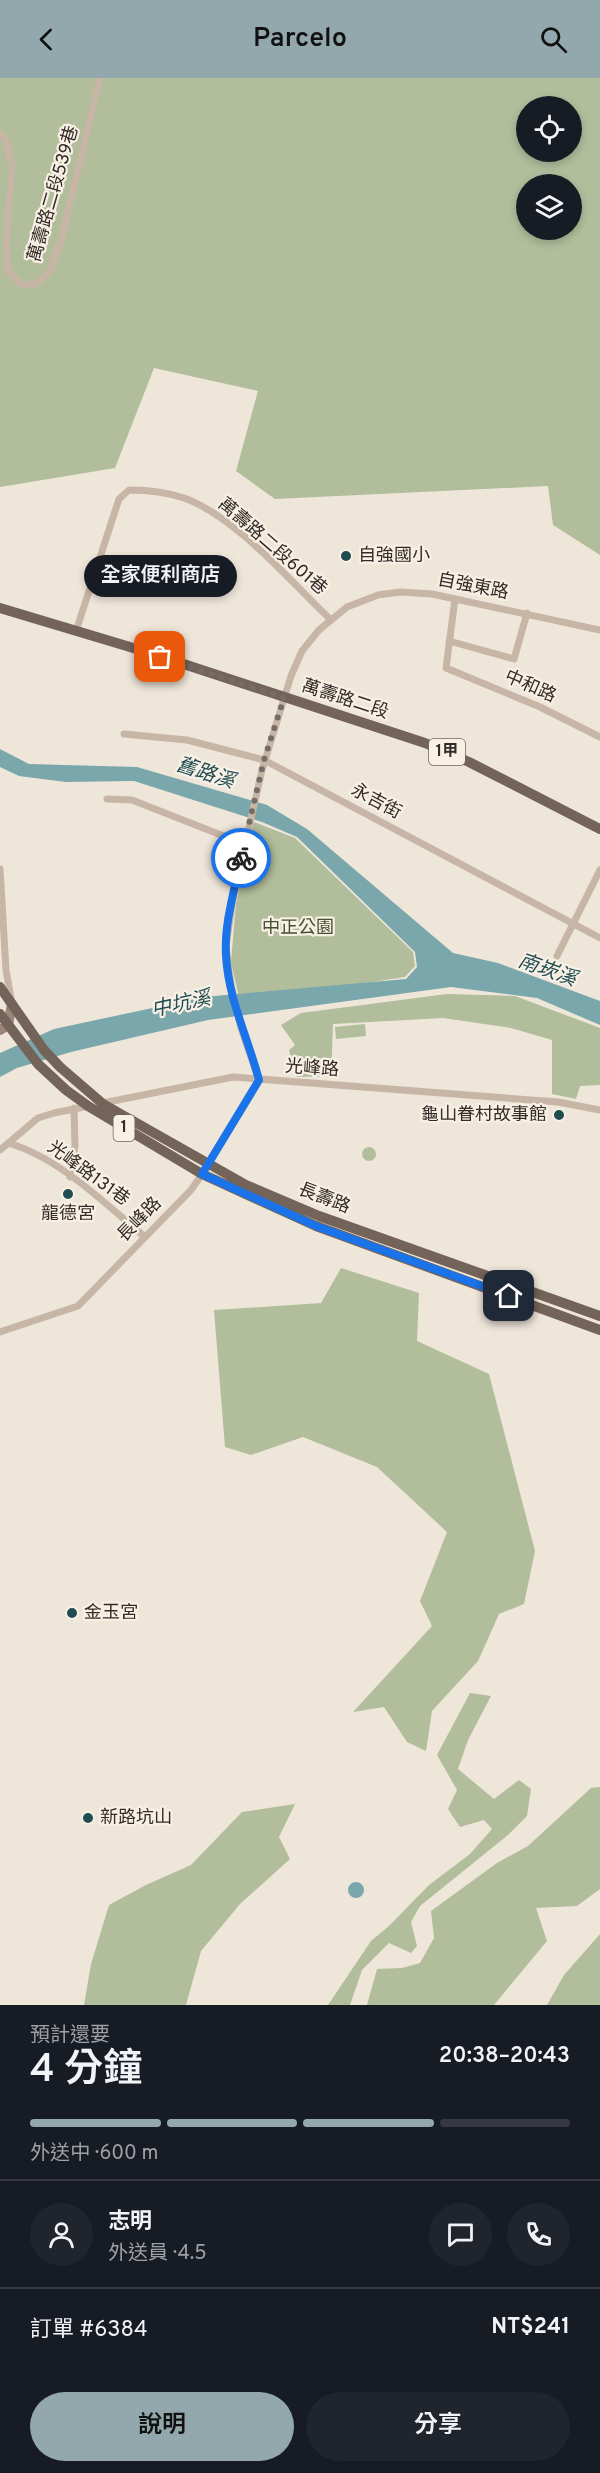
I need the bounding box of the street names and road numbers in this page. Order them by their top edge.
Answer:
street label: 萬壽路二段539巷 [24,123,84,265]
street label: 萬壽路二段601巷 [213,493,331,601]
street label: 自強東路 [435,569,511,605]
street label: 中和路 [501,666,559,708]
street label: 萬壽路二段 [299,675,391,725]
road number: 1甲 [429,739,465,765]
street label: 永吉街 [347,779,405,825]
street label: 光峰路 [284,1056,340,1082]
road number: 1 [114,1115,134,1141]
street label: 光峰路131巷 [42,1136,134,1212]
street label: 長壽路 [295,1179,353,1219]
street label: 長峰路 [113,1193,167,1247]

